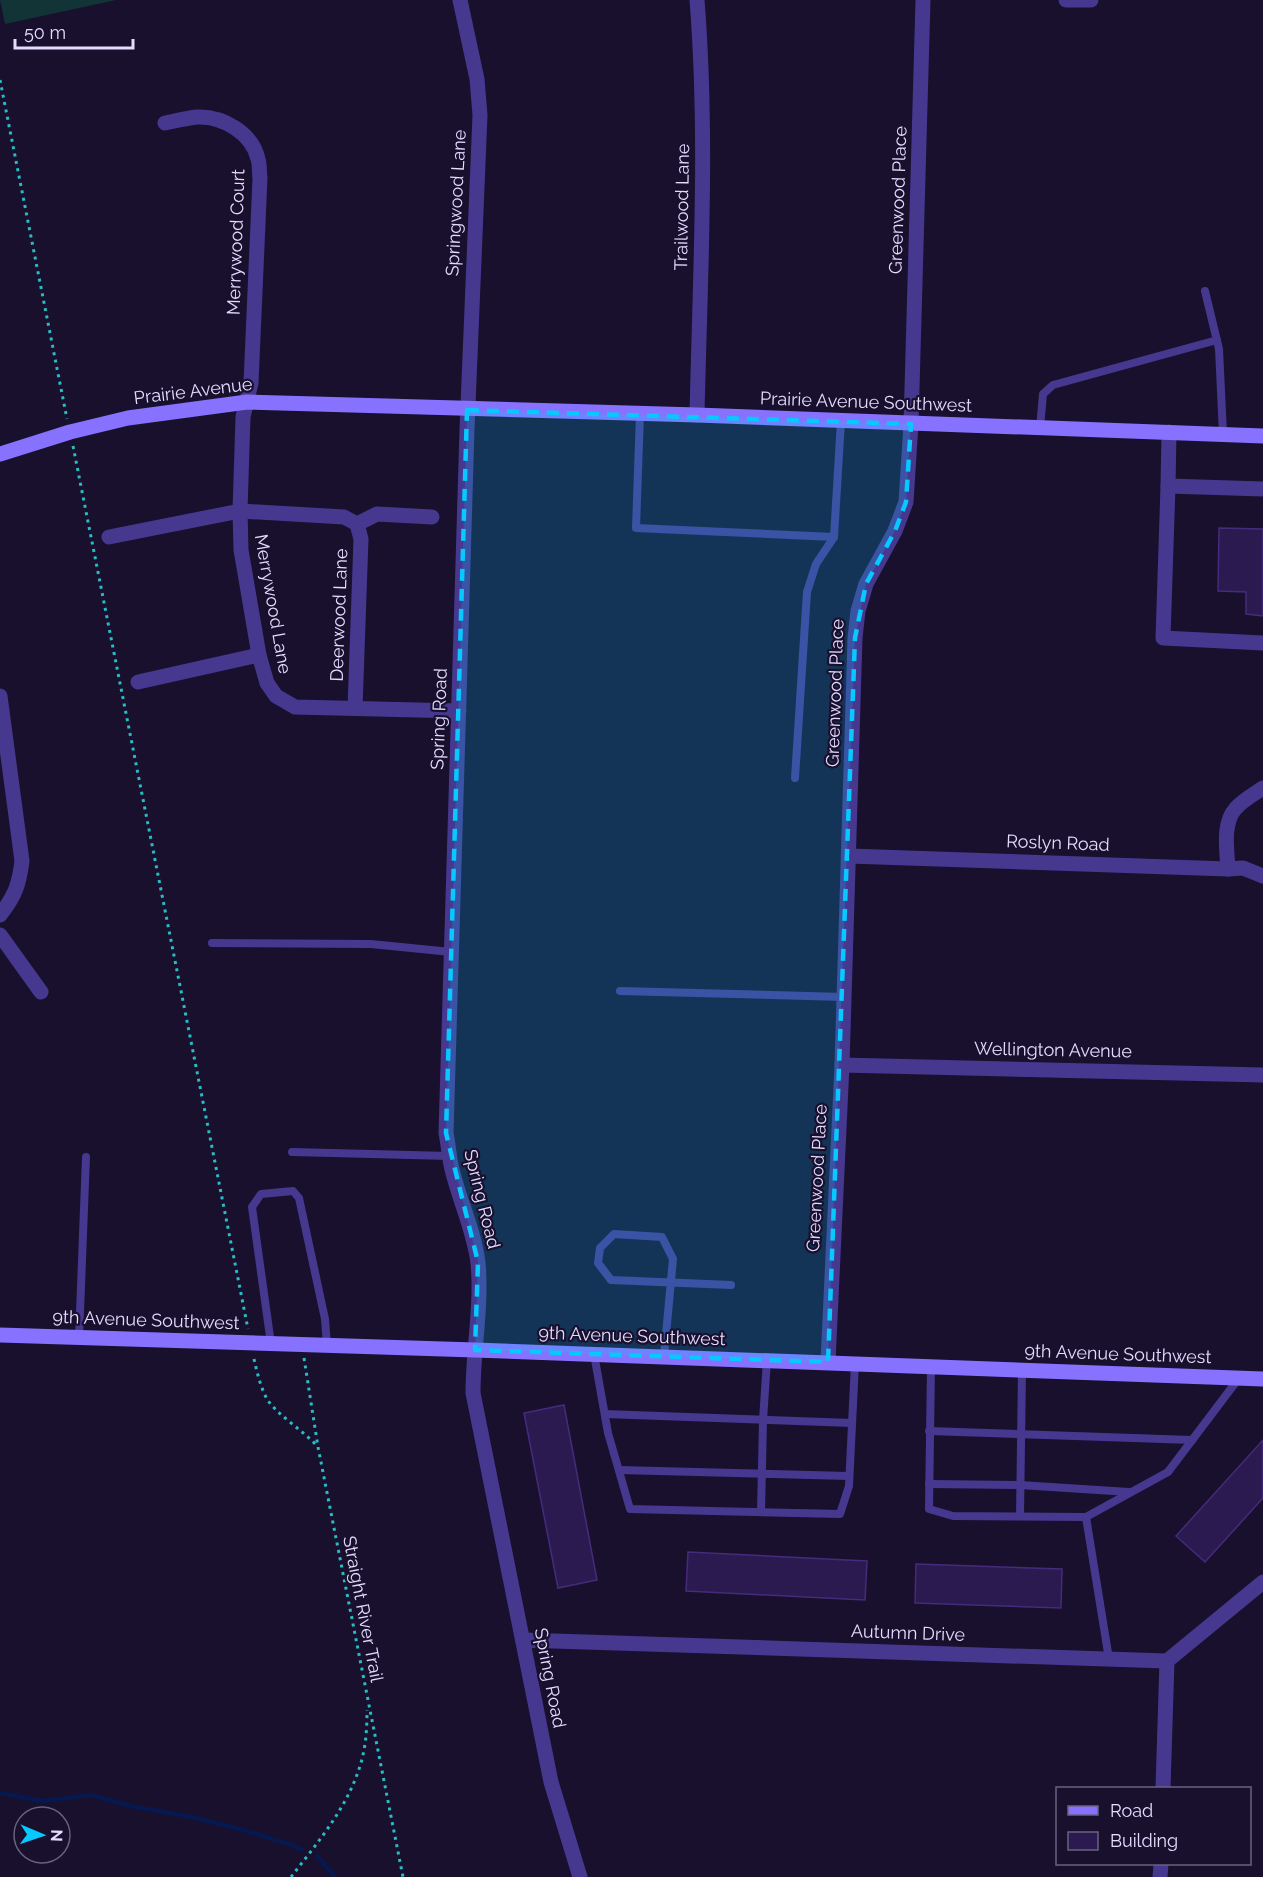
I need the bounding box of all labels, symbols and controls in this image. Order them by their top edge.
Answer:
scale bar [15,12,134,50]
text: 50 m [24,22,66,43]
street label: Greenwood Place [884,125,911,274]
street label: Springwood Lane [441,129,470,277]
street label: Trailwood Lane [670,143,693,271]
street label: Merrywood Court [222,169,249,315]
street label: Prairie Avenue [132,373,254,408]
street label: Prairie Avenue Southwest [760,387,972,416]
street label: Merrywood Lane [251,532,296,676]
street label: Deerwood Lane [326,548,351,682]
street label: Greenwood Place [821,618,848,767]
street label: Spring Road [426,668,451,770]
street label: Roslyn Road [1006,830,1110,855]
street label: Wellington Avenue [974,1038,1133,1061]
street label: Greenwood Place [802,1103,831,1252]
street label: Spring Road [460,1147,505,1251]
street label: 9th Avenue Southwest [52,1306,240,1333]
street label: 9th Avenue Southwest [538,1322,726,1349]
street label: 9th Avenue Southwest [1024,1340,1212,1367]
street label: Straight River Trail [339,1534,388,1684]
street label: Autumn Drive [851,1620,966,1645]
street label: Spring Road [530,1626,570,1730]
legend [1056,1787,1251,1865]
text: Road [1110,1800,1153,1821]
north arrow [12,1805,72,1865]
text: N [47,1829,66,1842]
text: Building [1110,1830,1178,1851]

